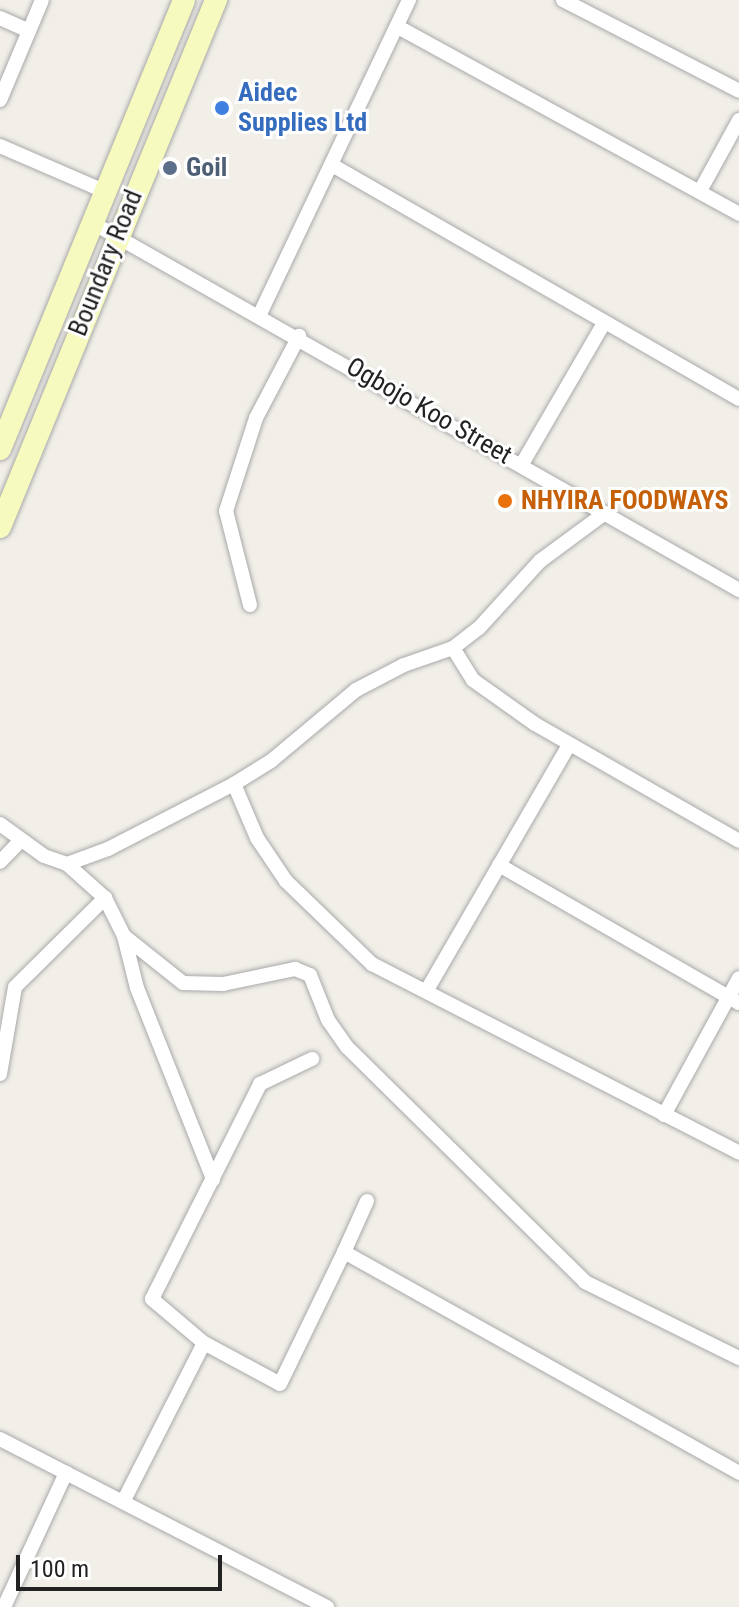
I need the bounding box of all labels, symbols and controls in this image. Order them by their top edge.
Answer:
place label: Aidec Supplies Ltd [238,77,367,138]
marker: Aidec Supplies Ltd [213,99,231,117]
place label: Goil [186,152,227,184]
marker: Goil [161,159,179,177]
street label: Boundary Road [63,185,149,341]
street label: Ogbojo Koo Street [341,351,517,471]
place label: NHYIRA FOODWAYS [521,485,729,517]
marker: NHYIRA FOODWAYS [496,492,514,510]
scale bar [20,1539,226,1589]
text: 100 m [30,1555,89,1583]

